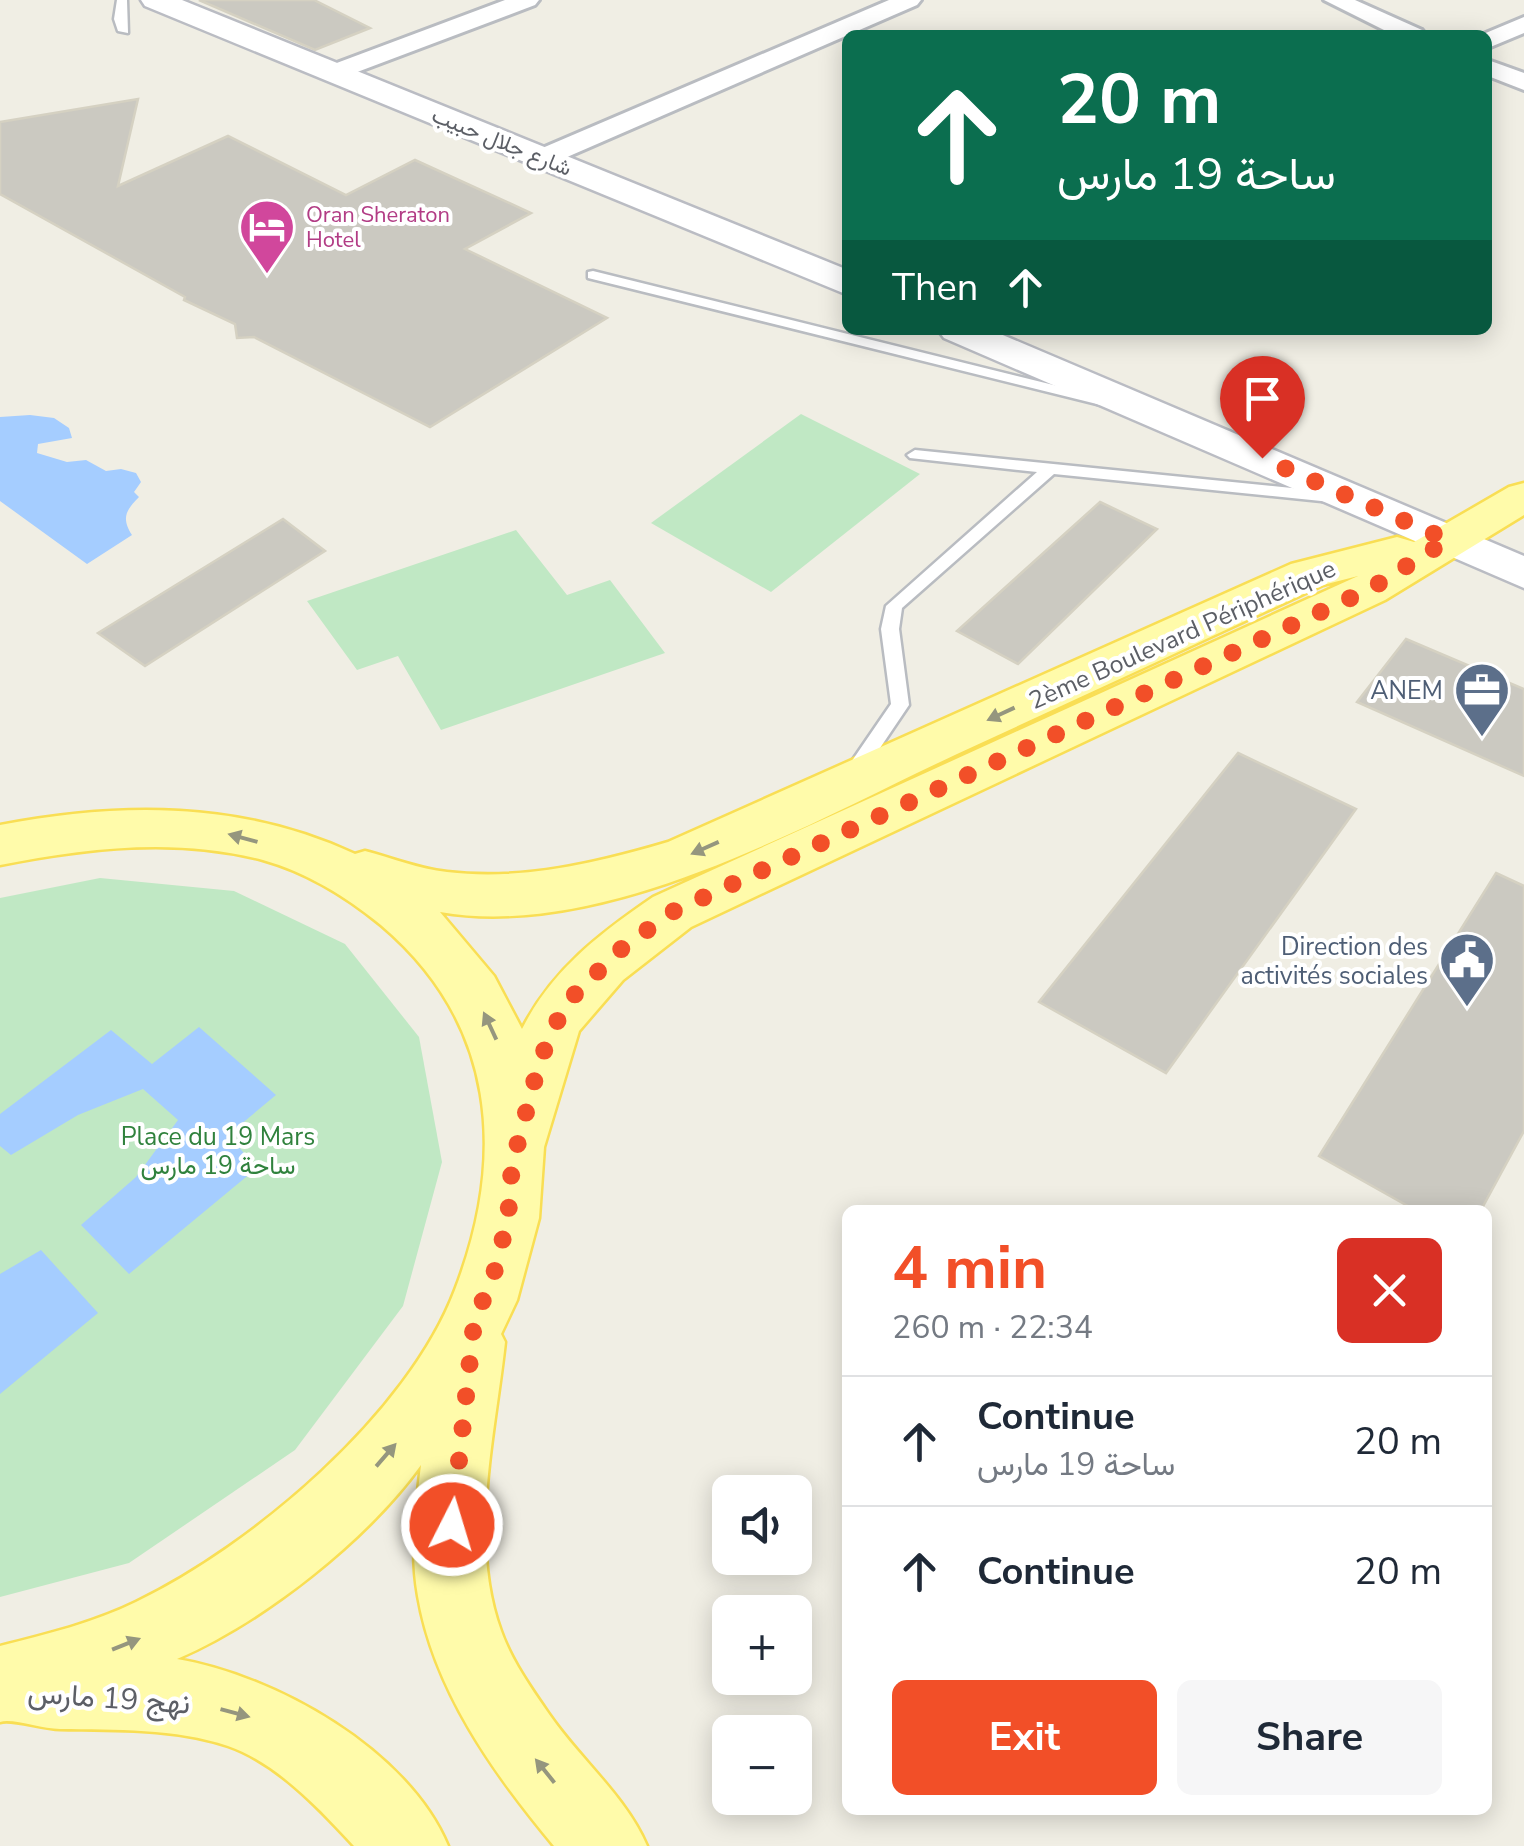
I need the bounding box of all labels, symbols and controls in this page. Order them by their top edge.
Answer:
text: 20 m [1057,52,1221,148]
icon: ahead [892,70,1022,200]
street label: شارع جلال حبيب [427,100,576,184]
text: ساحة 19 مارس [1057,144,1336,205]
hotel icon: Oran Sheraton Hotel [237,197,297,276]
place label: Oran Sheraton Hotel [306,200,450,255]
icon: ahead [998,260,1053,315]
text: Then [892,262,978,313]
pin [1220,356,1305,459]
icon: arrive [1235,371,1290,426]
street label: 2ème Boulevard Périphérique [1024,552,1341,718]
office icon: ANEM [1452,660,1512,739]
place label: ANEM [1370,674,1443,708]
one-way arrow [986,706,1016,722]
one-way arrow [227,829,258,845]
one-way arrow [690,840,720,856]
place label: Direction des activités sociales [1240,930,1428,993]
public building icon: Direction des activités sociales [1437,930,1497,1009]
one-way arrow [482,1012,498,1041]
park label: Place du 19 Mars ساحة 19 مارس [121,1120,315,1183]
text: 4 min [892,1227,1047,1309]
button: close [1337,1238,1442,1343]
text: 260 m · 22:34 [892,1306,1093,1349]
text: Continue [977,1391,1135,1442]
icon: ahead [892,1414,947,1469]
text: 20 m [1354,1416,1442,1467]
one-way arrow [375,1443,397,1468]
text: ساحة 19 مارس [977,1443,1175,1486]
position arrow [400,1473,504,1577]
map controls [712,1475,812,1815]
button: sound [712,1475,812,1575]
icon: ahead [892,1544,947,1599]
text: Continue [977,1546,1135,1597]
text: 20 m [1354,1546,1442,1597]
button: + [712,1595,812,1695]
one-way arrow [111,1636,141,1652]
street label: نهج 19 مارس [26,1672,192,1725]
button: Exit [892,1680,1157,1795]
button: Share [1177,1680,1442,1795]
one-way arrow [220,1705,251,1721]
button: − [712,1715,812,1815]
one-way arrow [535,1759,556,1784]

